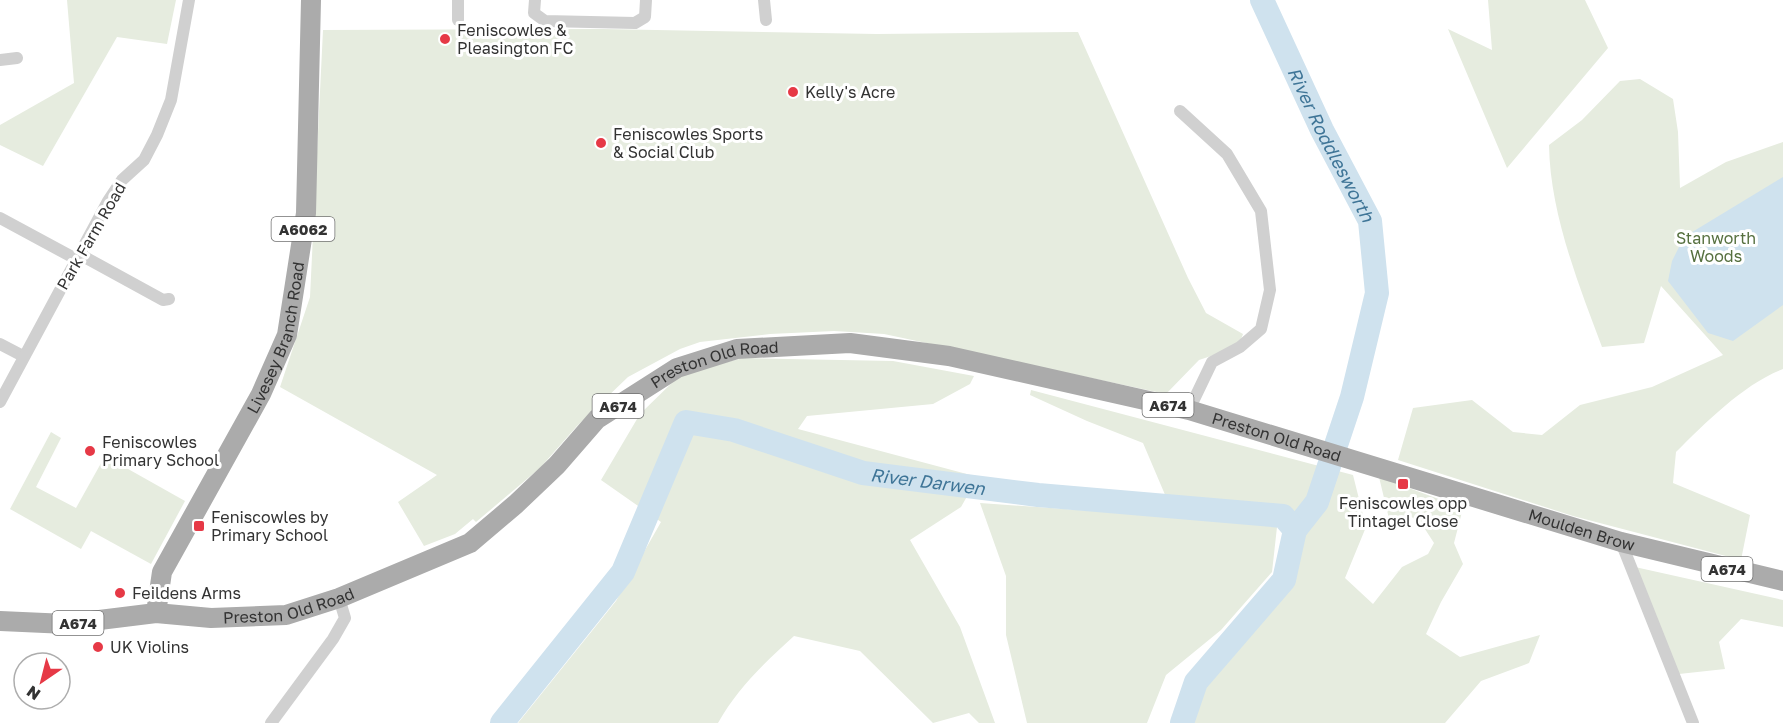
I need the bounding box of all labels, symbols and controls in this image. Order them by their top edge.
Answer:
place label: Feniscowles & Pleasington FC [457,20,573,58]
marker: Feniscowles & Pleasington FC [438,32,452,46]
water label: River Roddlesworth [1283,63,1380,226]
place label: Kelly's Acre [805,82,895,102]
marker: Kelly's Acre [786,85,800,99]
place label: Feniscowles Sports & Social Club [613,124,763,162]
marker: Feniscowles Sports & Social Club [594,136,608,150]
street label: Park Farm Road [52,179,130,293]
road number: A6062 [272,217,334,241]
park label: Stanworth Woods [1676,228,1756,266]
street label: Livesey Branch Road [242,260,308,417]
street label: Preston Old Road [647,337,779,392]
road number: A674 [1142,393,1194,417]
road number: A674 [592,394,644,418]
street label: Preston Old Road [1210,408,1344,466]
place label: Feniscowles Primary School [102,432,219,470]
marker: Feniscowles Primary School [83,444,97,458]
water label: River Darwen [869,463,987,499]
marker: Feniscowles opp Tintagel Close [1396,477,1410,491]
place label: Feniscowles opp Tintagel Close [1339,493,1467,531]
street label: Moulden Brow [1526,504,1637,555]
place label: Feniscowles by Primary School [211,507,329,545]
marker: Feniscowles by Primary School [192,519,206,533]
road number: A674 [1702,557,1752,581]
place label: Feildens Arms [132,583,241,603]
street label: Preston Old Road [223,583,357,628]
marker: Feildens Arms [113,586,127,600]
road number: A674 [52,611,104,635]
place label: UK Violins [110,637,189,657]
marker: UK Violins [91,640,105,654]
north arrow [12,651,72,711]
text: N [23,682,44,705]

